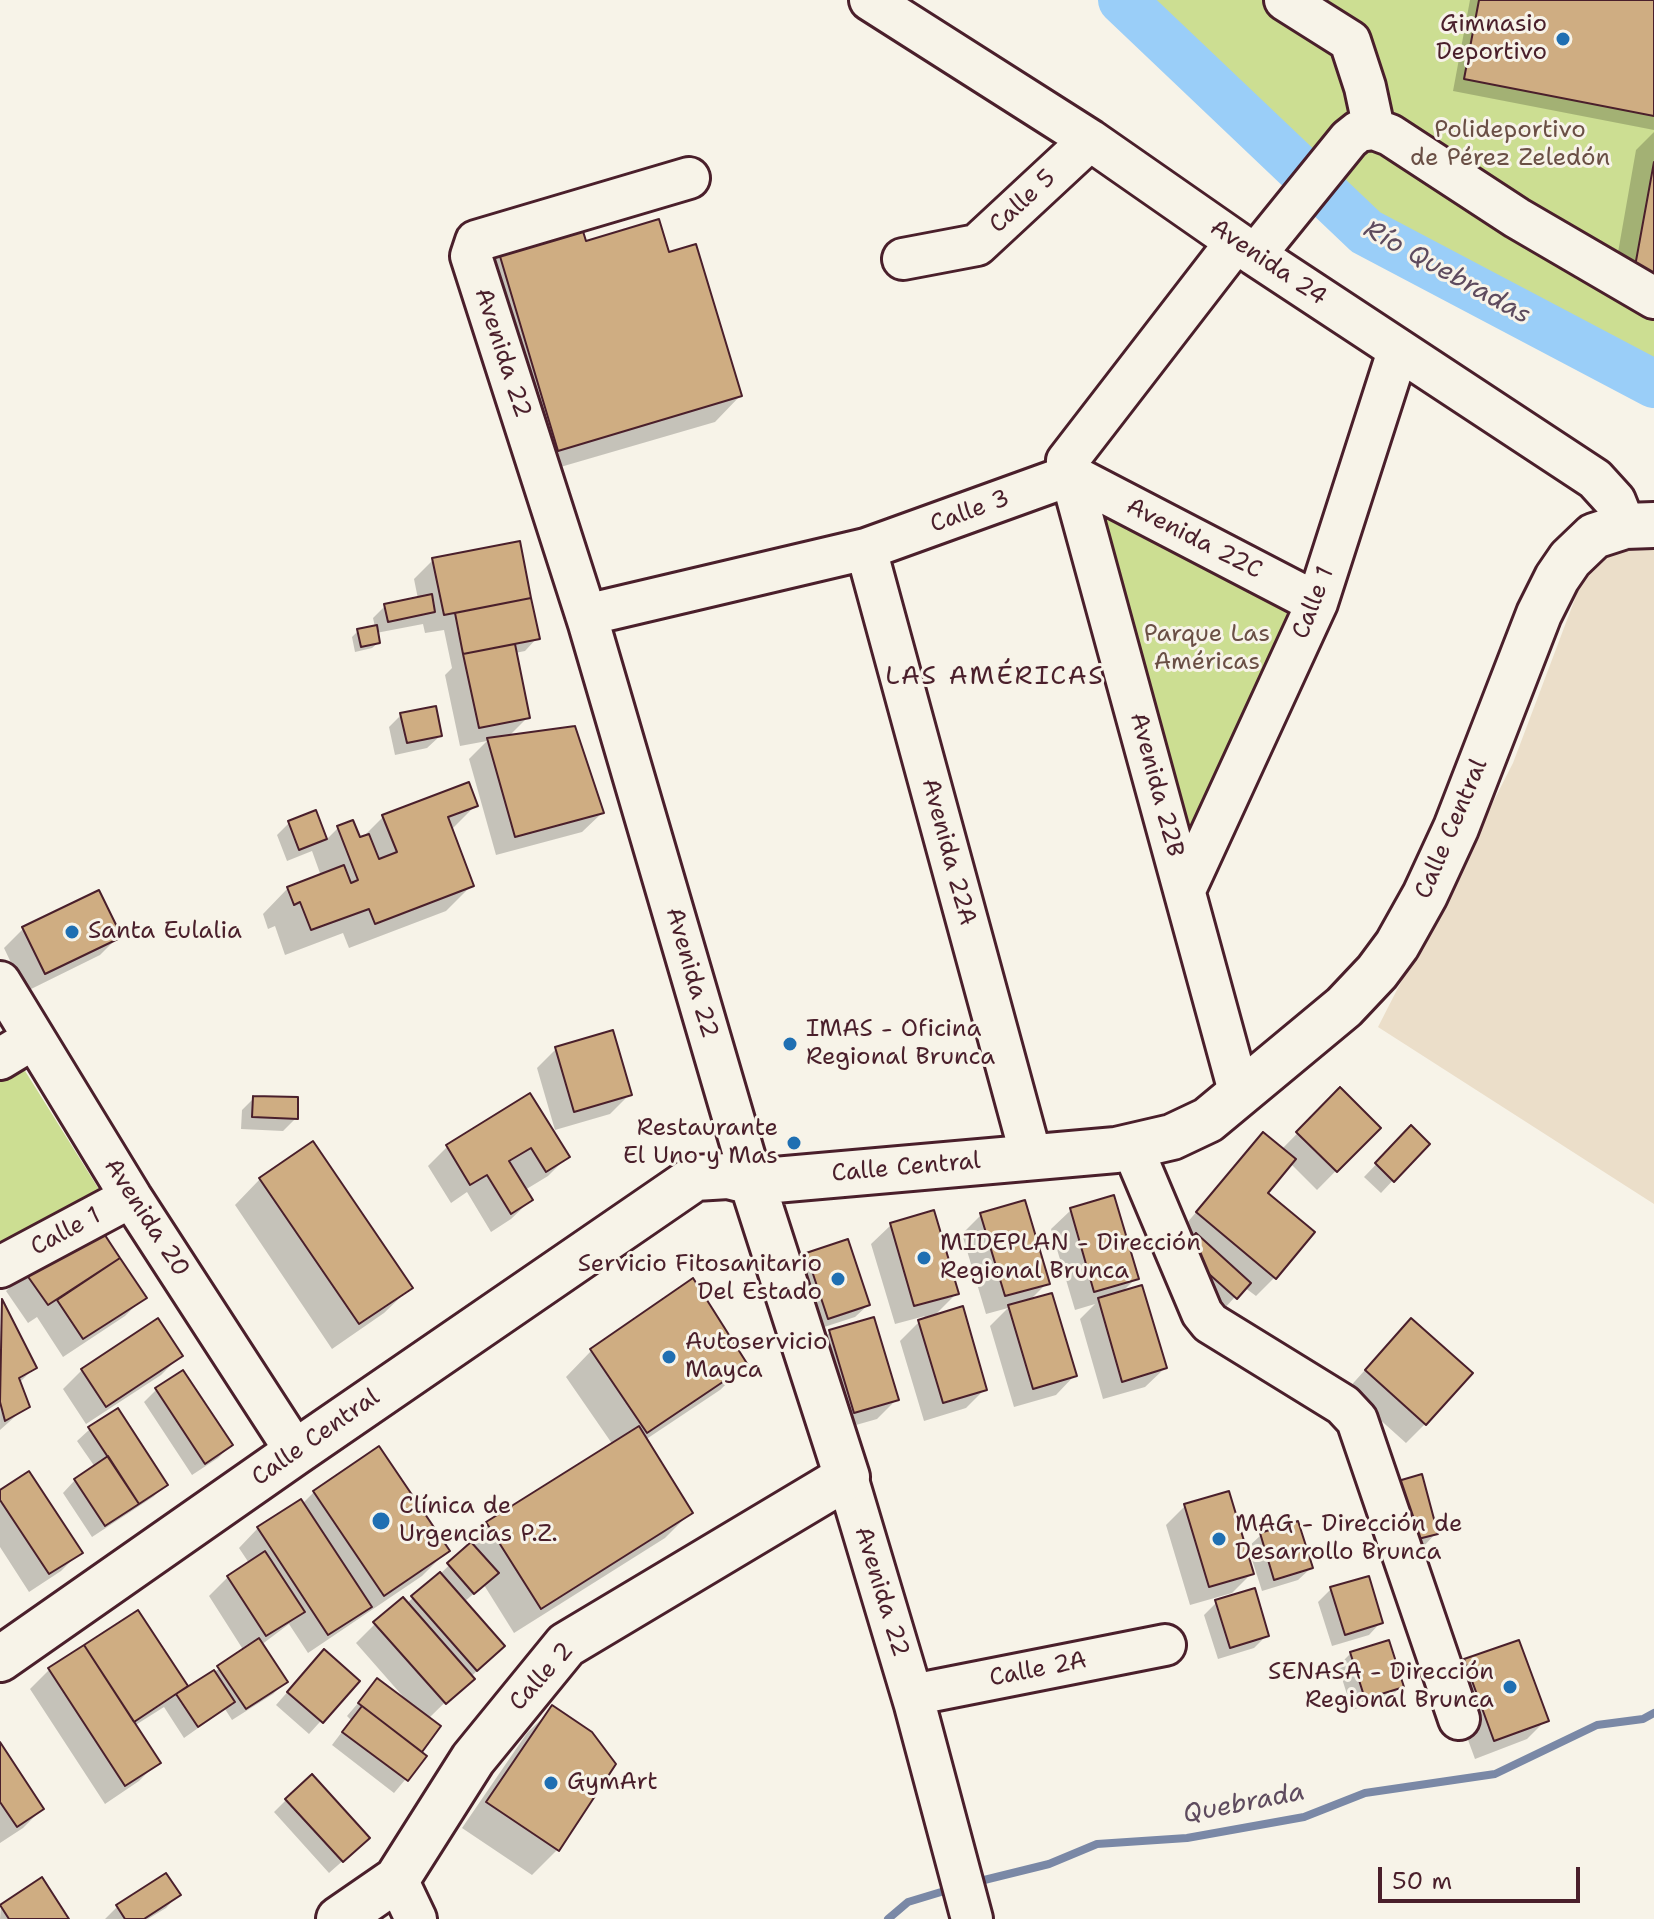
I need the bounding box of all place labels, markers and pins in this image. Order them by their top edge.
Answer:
place label: Gimnasio Deportivo [1436,11,1547,67]
marker: Gimnasio Deportivo [1554,30,1572,48]
place label: Santa Eulalia [88,918,242,946]
marker: Santa Eulalia [63,923,81,941]
place label: IMAS - Oficina Regional Brunca [806,1016,995,1072]
marker: IMAS - Oficina Regional Brunca [781,1035,799,1053]
place label: Restaurante El Uno y Mas [623,1115,778,1171]
marker: Restaurante El Uno y Mas [785,1134,803,1152]
place label: MIDEPLAN - Dirección Regional Brunca [940,1230,1201,1286]
marker: MIDEPLAN - Dirección Regional Brunca [915,1249,933,1267]
place label: Servicio Fitosanitario Del Estado [578,1251,822,1307]
marker: Servicio Fitosanitario Del Estado [829,1270,847,1288]
place label: Autoservicio Mayca [685,1329,827,1385]
marker: Autoservicio Mayca [660,1348,678,1366]
place label: Clínica de Urgencias P.Z. [399,1493,558,1549]
marker: Clínica de Urgencias P.Z. [370,1510,392,1532]
place label: MAG - Dirección de Desarrollo Brunca [1235,1511,1462,1567]
marker: MAG - Dirección de Desarrollo Brunca [1210,1530,1228,1548]
place label: SENASA - Dirección Regional Brunca [1268,1659,1494,1715]
marker: SENASA - Dirección Regional Brunca [1501,1678,1519,1696]
place label: GymArt [567,1769,658,1797]
marker: GymArt [542,1774,560,1792]

